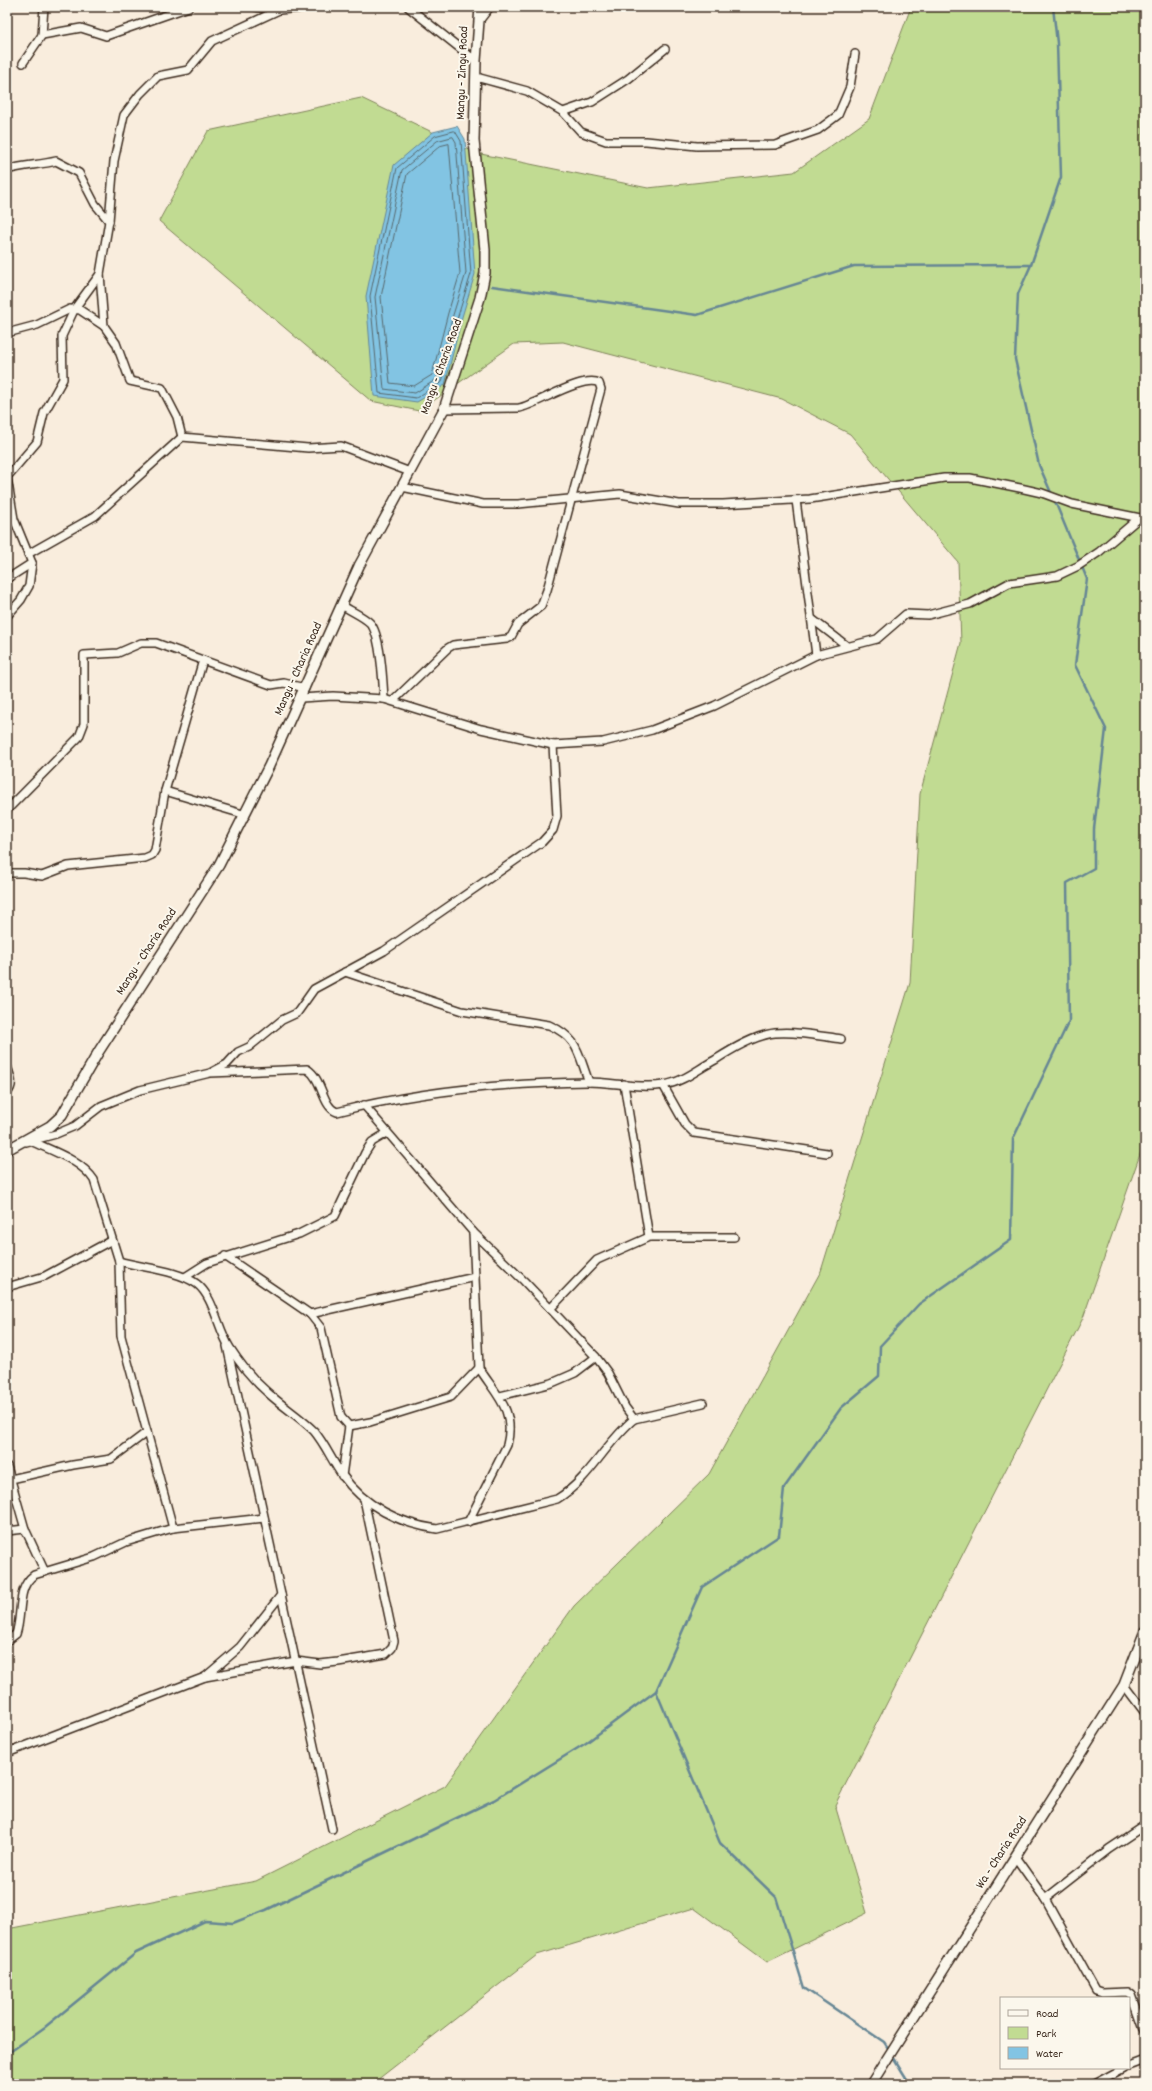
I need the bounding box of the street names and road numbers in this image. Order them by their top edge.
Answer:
street label: Mangu - Zingu Road [452,26,474,120]
street label: Mangu - Charia Road [416,317,468,417]
street label: Mangu - Charia Road [270,619,328,719]
street label: Mangu - Charia Road [112,905,182,999]
street label: Wa - Charia Road [971,1813,1033,1893]

